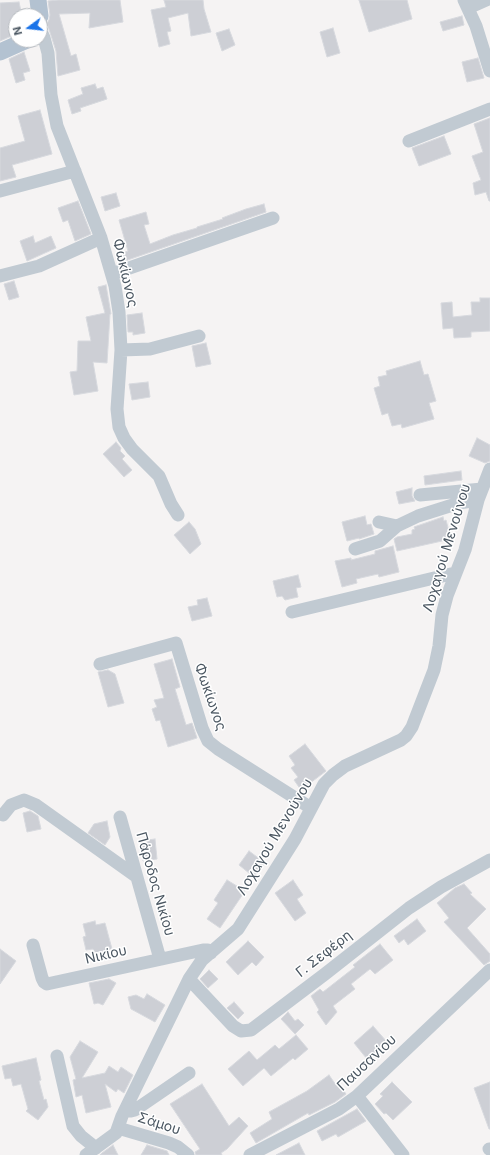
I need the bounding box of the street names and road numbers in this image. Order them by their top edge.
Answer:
street label: Φωκίωνος [109,237,141,309]
street label: Λοχαγού Μενούνου [420,482,474,614]
street label: Φωκίωνος [191,661,229,733]
street label: Λοχαγού Μενούνου [234,776,316,898]
street label: Πάροδος Νικίου [132,830,178,938]
street label: Γ. Σεφέρη [293,927,355,981]
street label: Νικίου [84,942,128,968]
street label: Παυσανίου [334,1031,400,1095]
street label: Σάμου [136,1109,182,1139]

